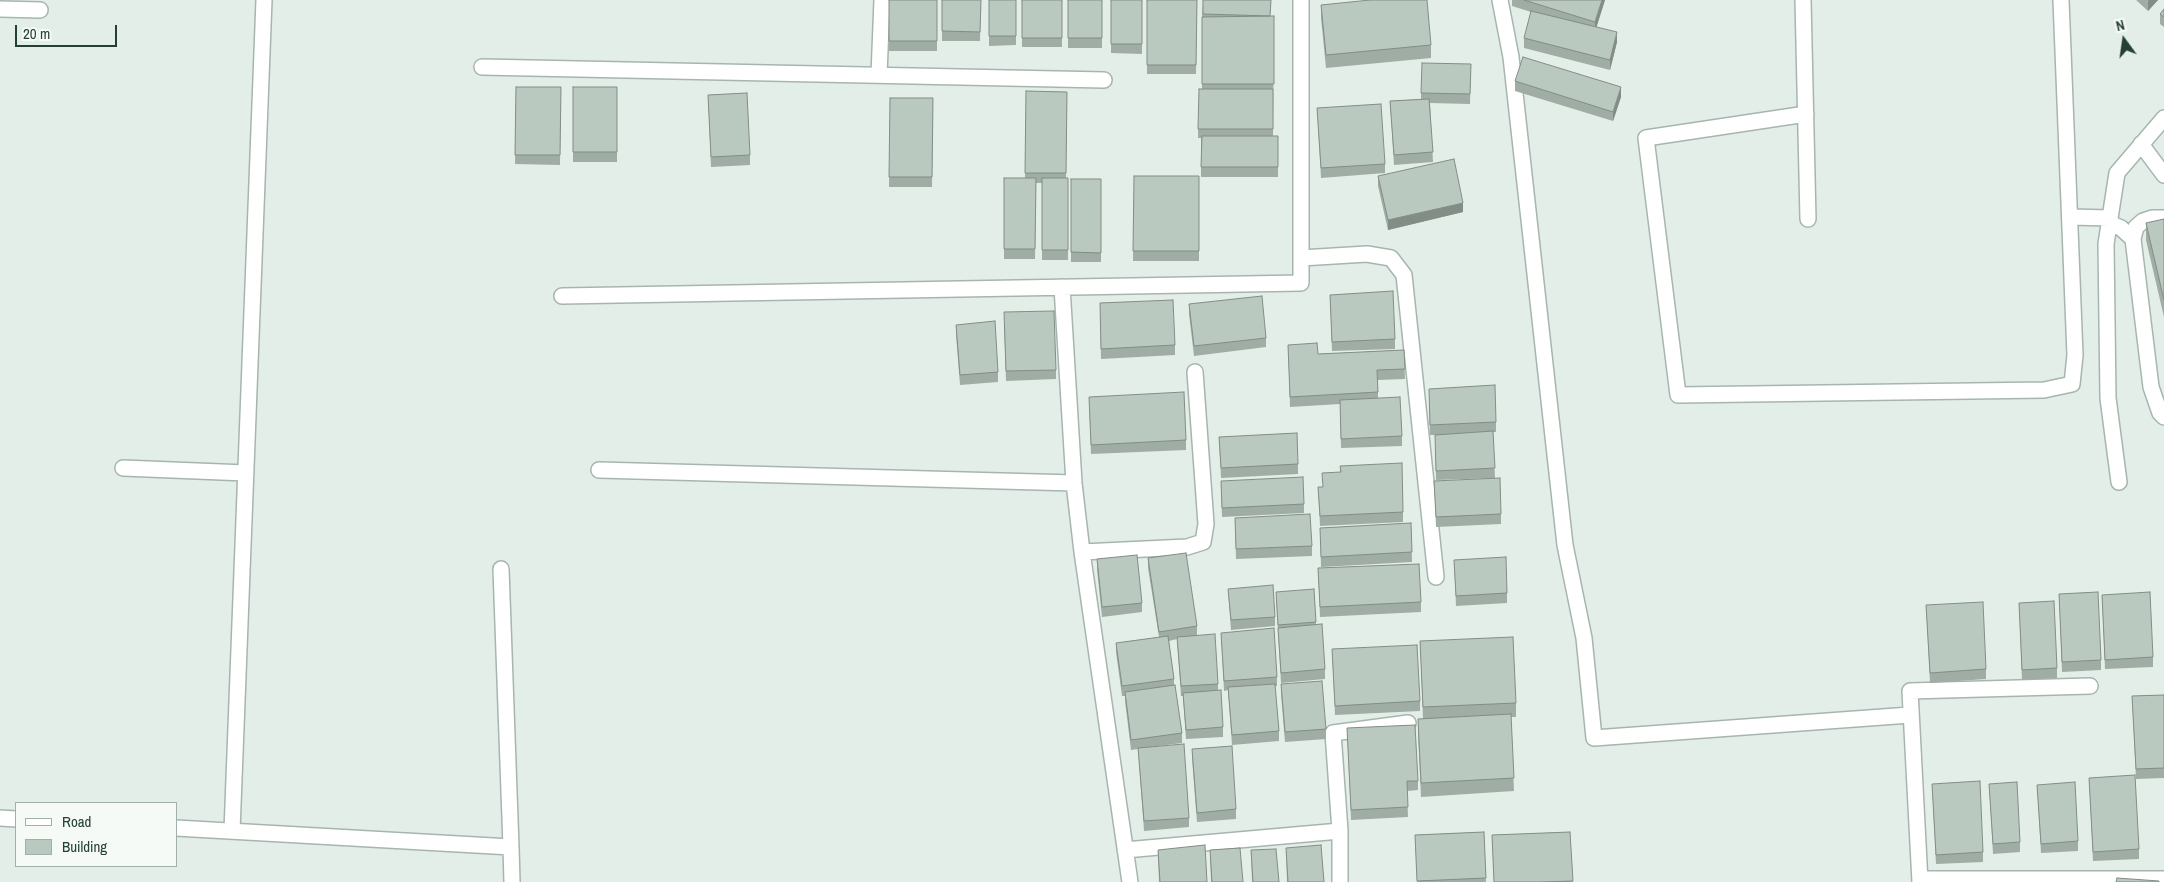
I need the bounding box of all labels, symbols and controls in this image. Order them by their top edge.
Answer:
scale bar [18,15,120,47]
north arrow [2099,15,2149,65]
text: N [2114,16,2127,35]
text: 20 m [23,23,50,44]
legend [15,802,178,867]
text: Road [62,811,91,832]
text: Building [62,836,107,857]

